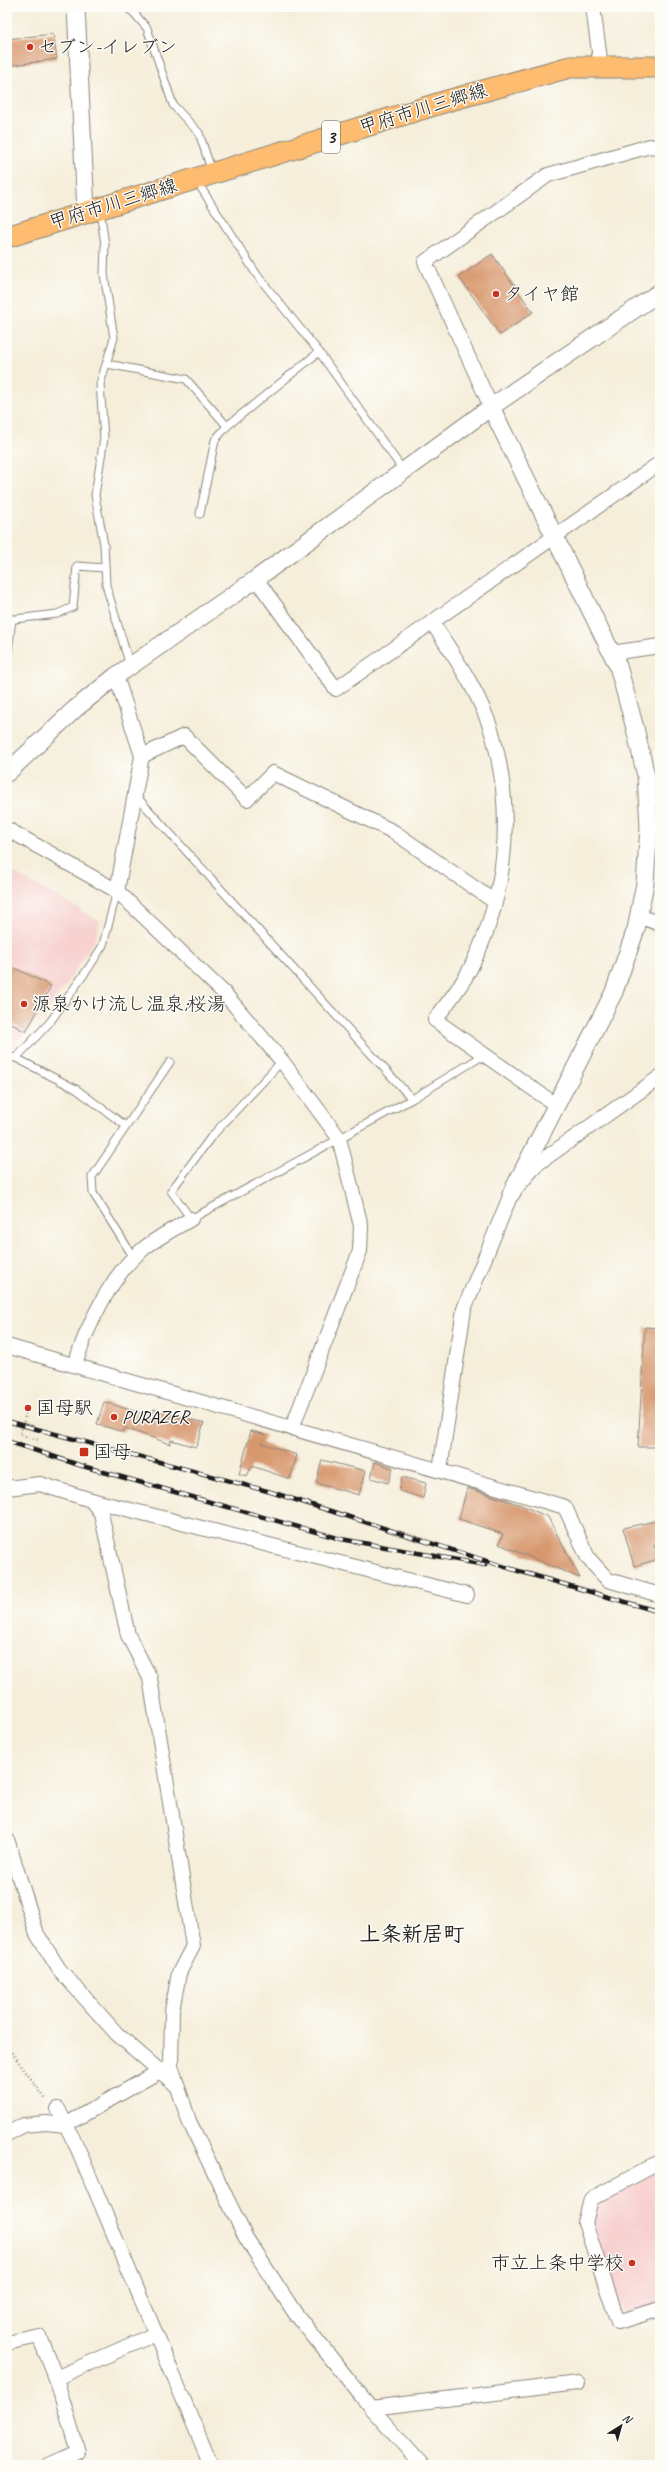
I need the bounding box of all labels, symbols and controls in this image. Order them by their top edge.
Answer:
place label: セブン-イレブン [38,35,177,59]
marker: セブン-イレブン [25,42,35,52]
street label: 甲府市川三郷線 [356,78,490,140]
road number: 3 [322,121,340,153]
street label: 甲府市川三郷線 [46,173,180,235]
place label: タイヤ館 [504,282,579,306]
marker: タイヤ館 [491,289,501,299]
place label: 源泉かけ流し温泉;桜湯 [32,992,226,1016]
marker: 源泉かけ流し温泉;桜湯 [19,999,29,1009]
place label: 国母駅 [36,1396,93,1420]
marker: 国母駅 [23,1403,33,1413]
place label: PURAZER [122,1405,192,1429]
marker: PURAZER [109,1412,119,1422]
place label: 国母 [93,1440,131,1464]
marker: 国母 [78,1446,90,1458]
district label: 上条新居町 [360,1921,465,1947]
place label: 市立上条中学校 [491,2251,624,2275]
marker: 市立上条中学校 [627,2258,637,2268]
north arrow [601,2406,641,2446]
text: N [620,2410,636,2427]

